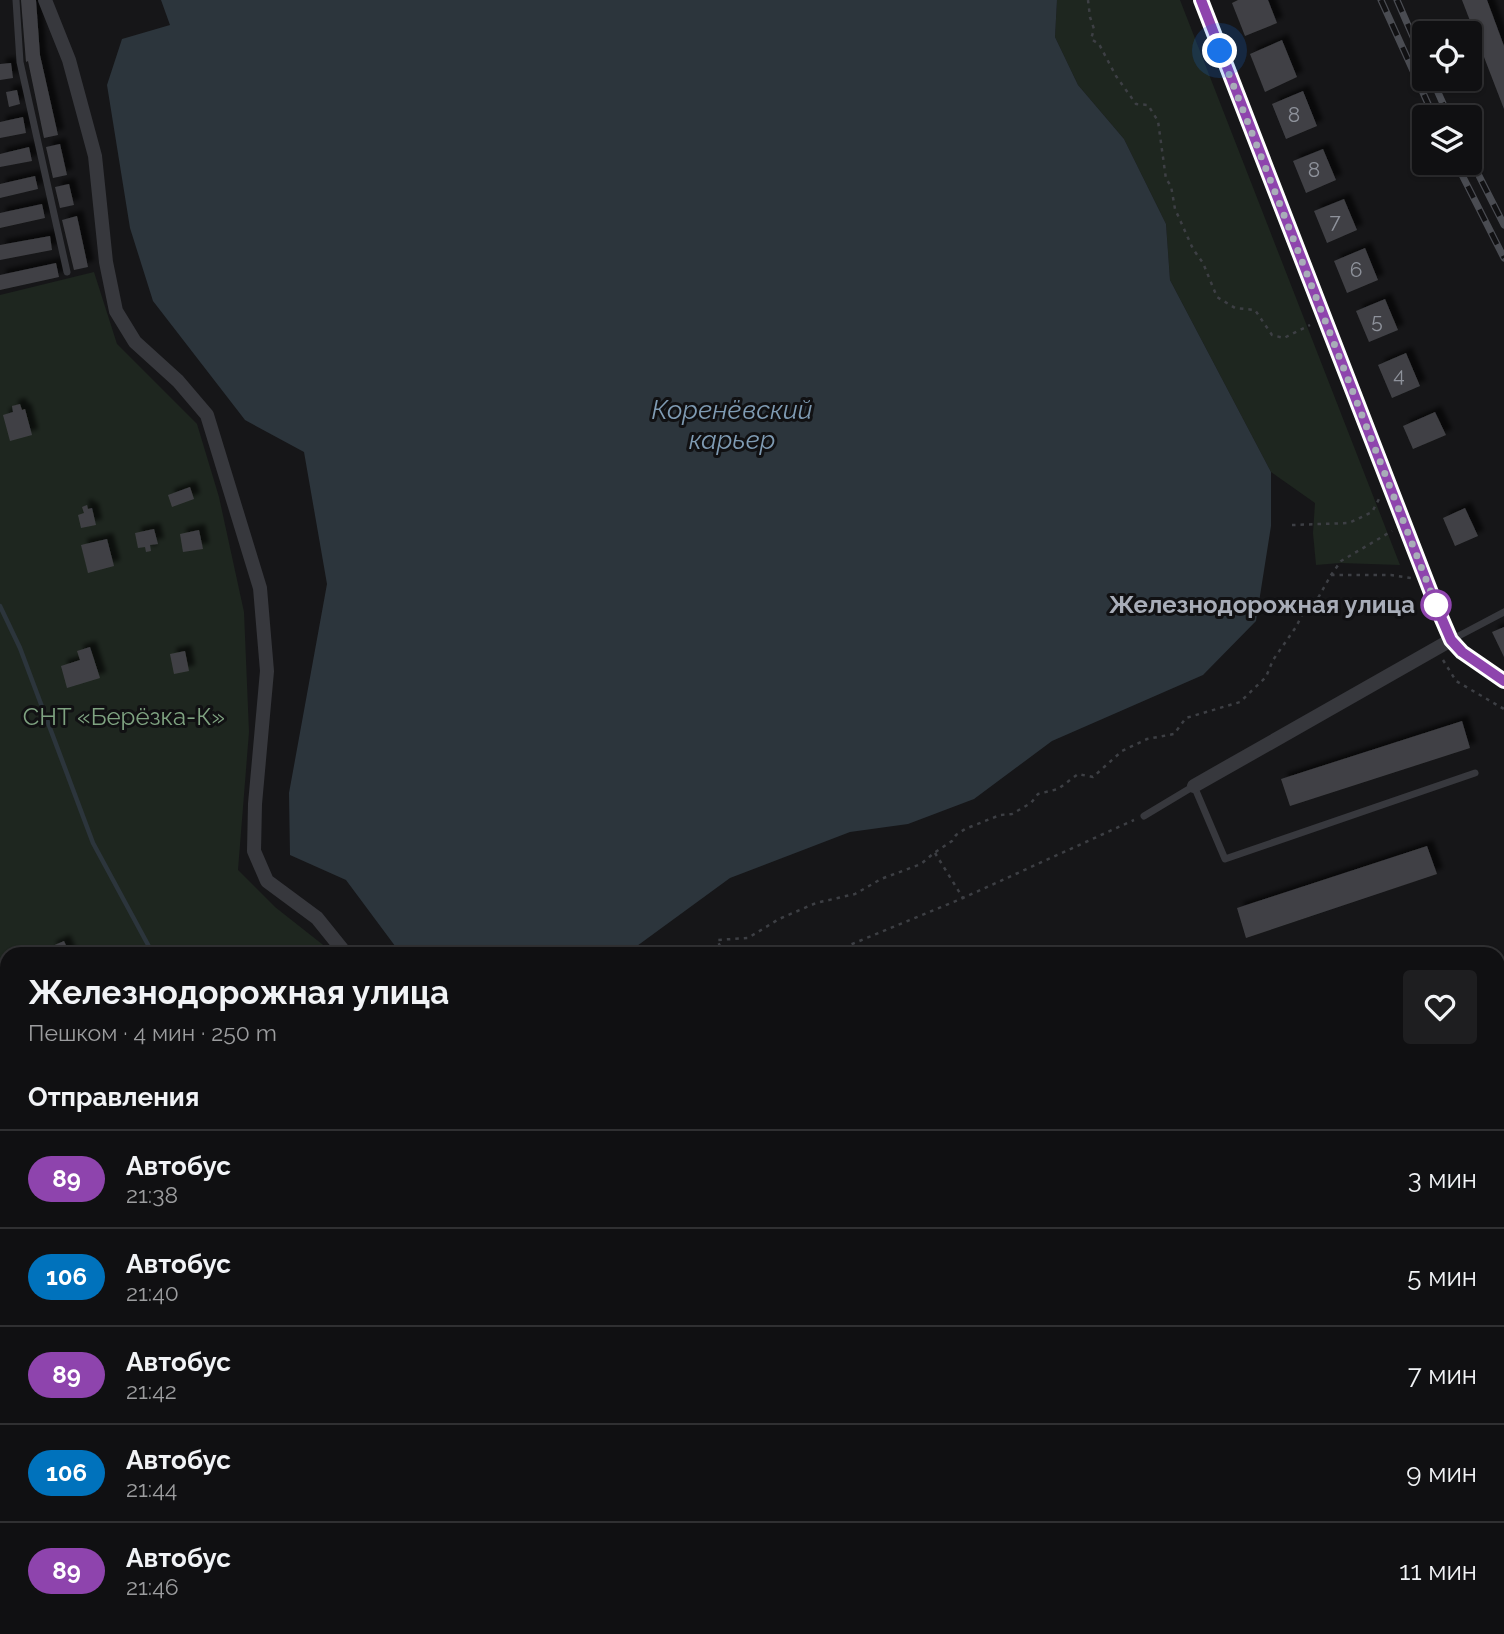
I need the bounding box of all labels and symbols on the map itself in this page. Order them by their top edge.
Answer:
your location [1202,33,1237,68]
house number: 8 [1288,102,1300,127]
house number: 8 [1308,157,1320,182]
house number: 7 [1329,208,1341,233]
house number: 6 [1350,257,1362,282]
house number: 5 [1371,308,1383,333]
house number: 4 [1393,362,1405,387]
water label: Коренёвский карьер [651,395,813,455]
place label: Железнодорожная улица [1109,590,1415,619]
marker: Железнодорожная улица [1421,590,1451,620]
park label: СНТ «Берёзка-К» [23,702,225,731]

